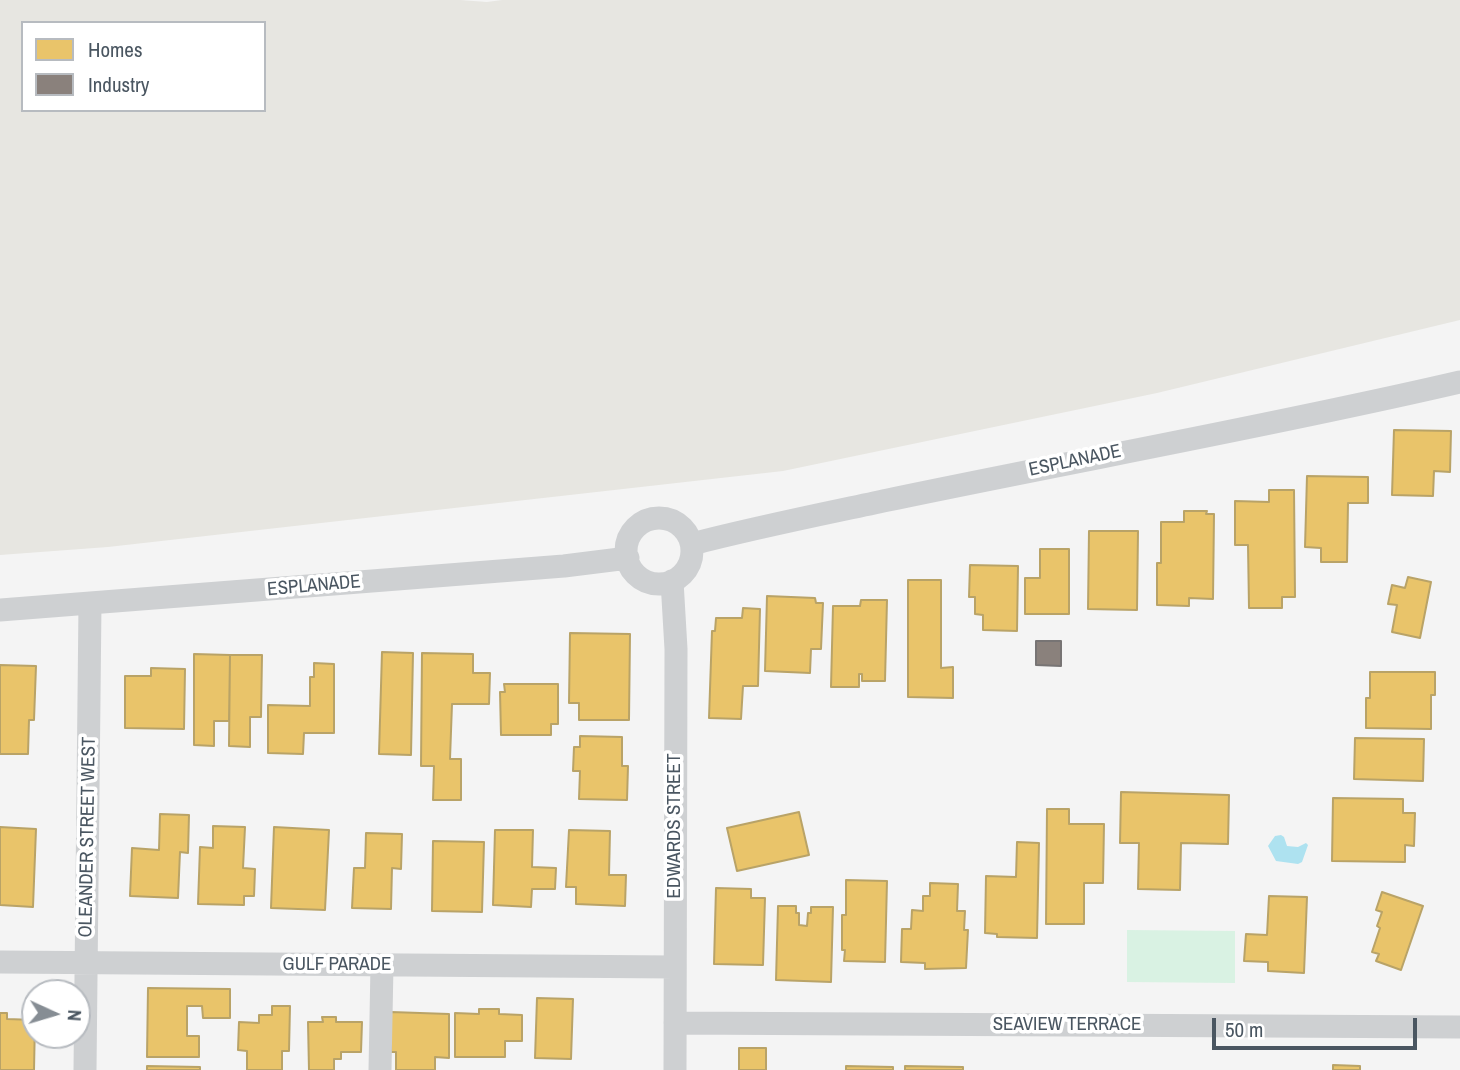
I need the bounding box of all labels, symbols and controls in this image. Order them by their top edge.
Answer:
legend [21,21,266,112]
text: Homes [88,35,143,64]
text: Industry [88,70,149,99]
street label: ESPLANADE [1027,440,1123,482]
street label: ESPLANADE [266,571,362,601]
street label: OLEANDER STREET WEST [75,736,101,938]
street label: EDWARDS STREET [664,754,686,898]
street label: GULF PARADE [283,954,391,976]
north arrow [21,979,91,1049]
scale bar [1215,1004,1420,1048]
text: N [62,1009,88,1022]
street label: SEAVIEW TERRACE [993,1014,1141,1036]
text: 50 m [1225,1015,1263,1044]

